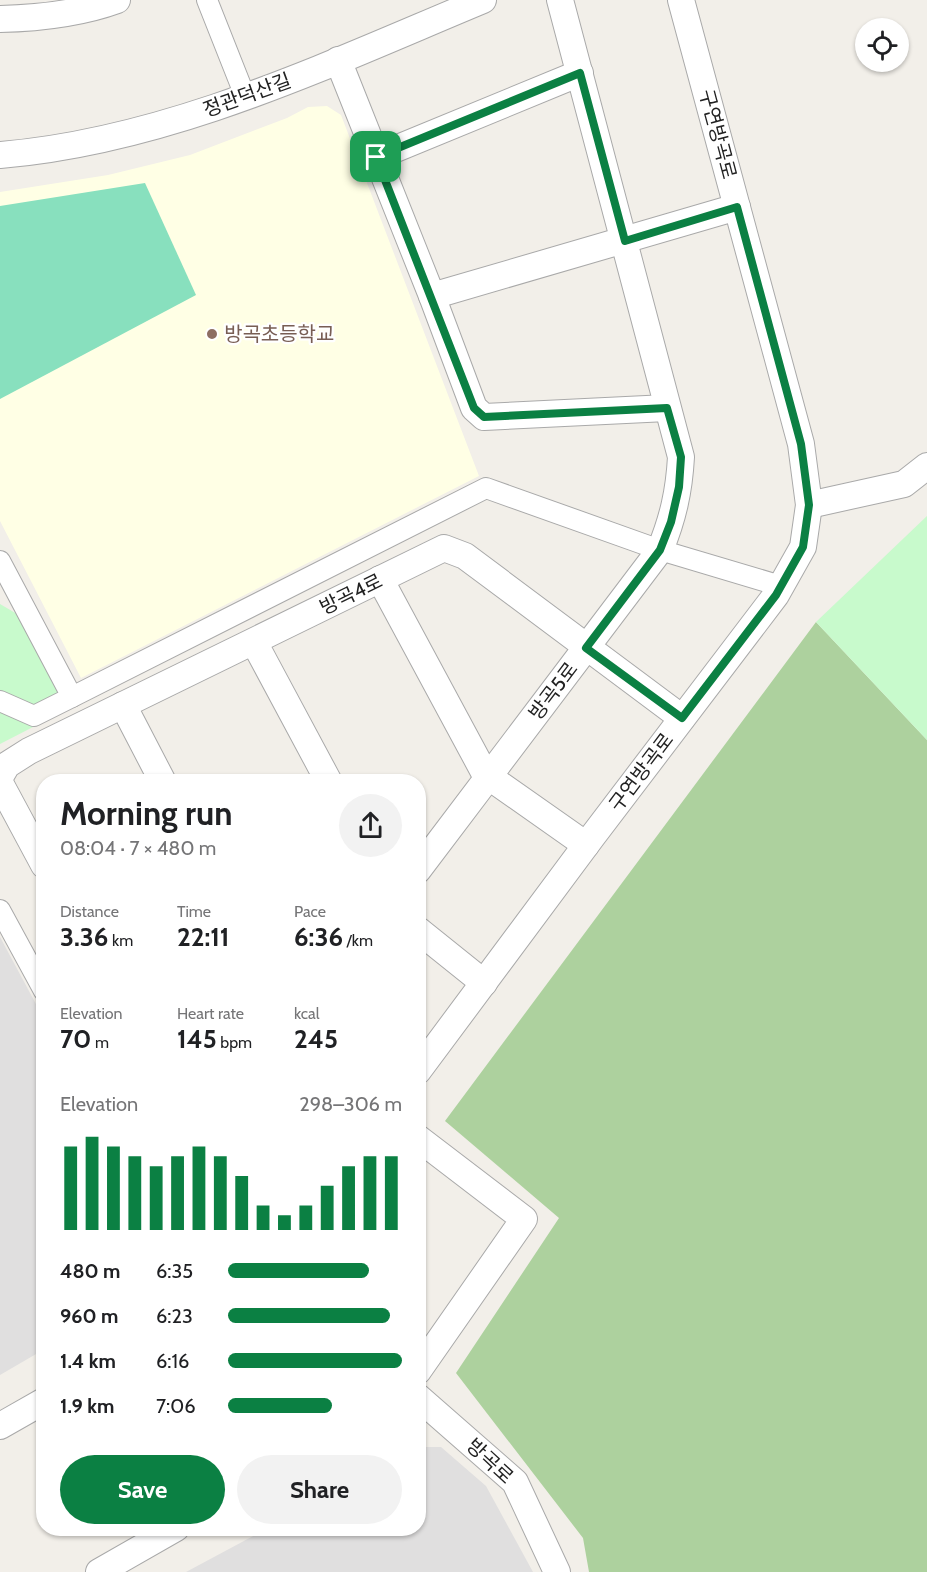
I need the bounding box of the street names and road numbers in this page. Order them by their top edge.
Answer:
street label: 정관덕산길 [200,68,294,122]
street label: 구연방곡로 [695,86,741,182]
street label: 방곡4로 [316,569,386,619]
street label: 방곡5로 [524,657,582,725]
street label: 구연방곡로 [604,728,678,816]
street label: 방곡로 [462,1433,518,1489]

